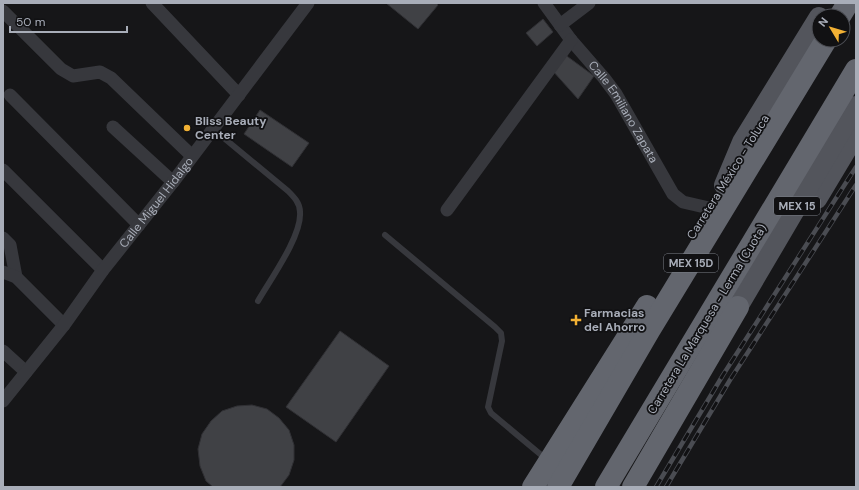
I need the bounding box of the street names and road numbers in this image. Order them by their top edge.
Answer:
street label: Calle Emiliano Zapata [585,57,662,166]
street label: Carretera México - Toluca [683,112,773,242]
street label: Calle Miguel Hidalgo [116,154,197,251]
road number: MEX 15 [774,197,820,215]
street label: Carretera La Marquesa - Lerma (Cuota) [644,221,770,417]
road number: MEX 15D [664,254,718,272]

